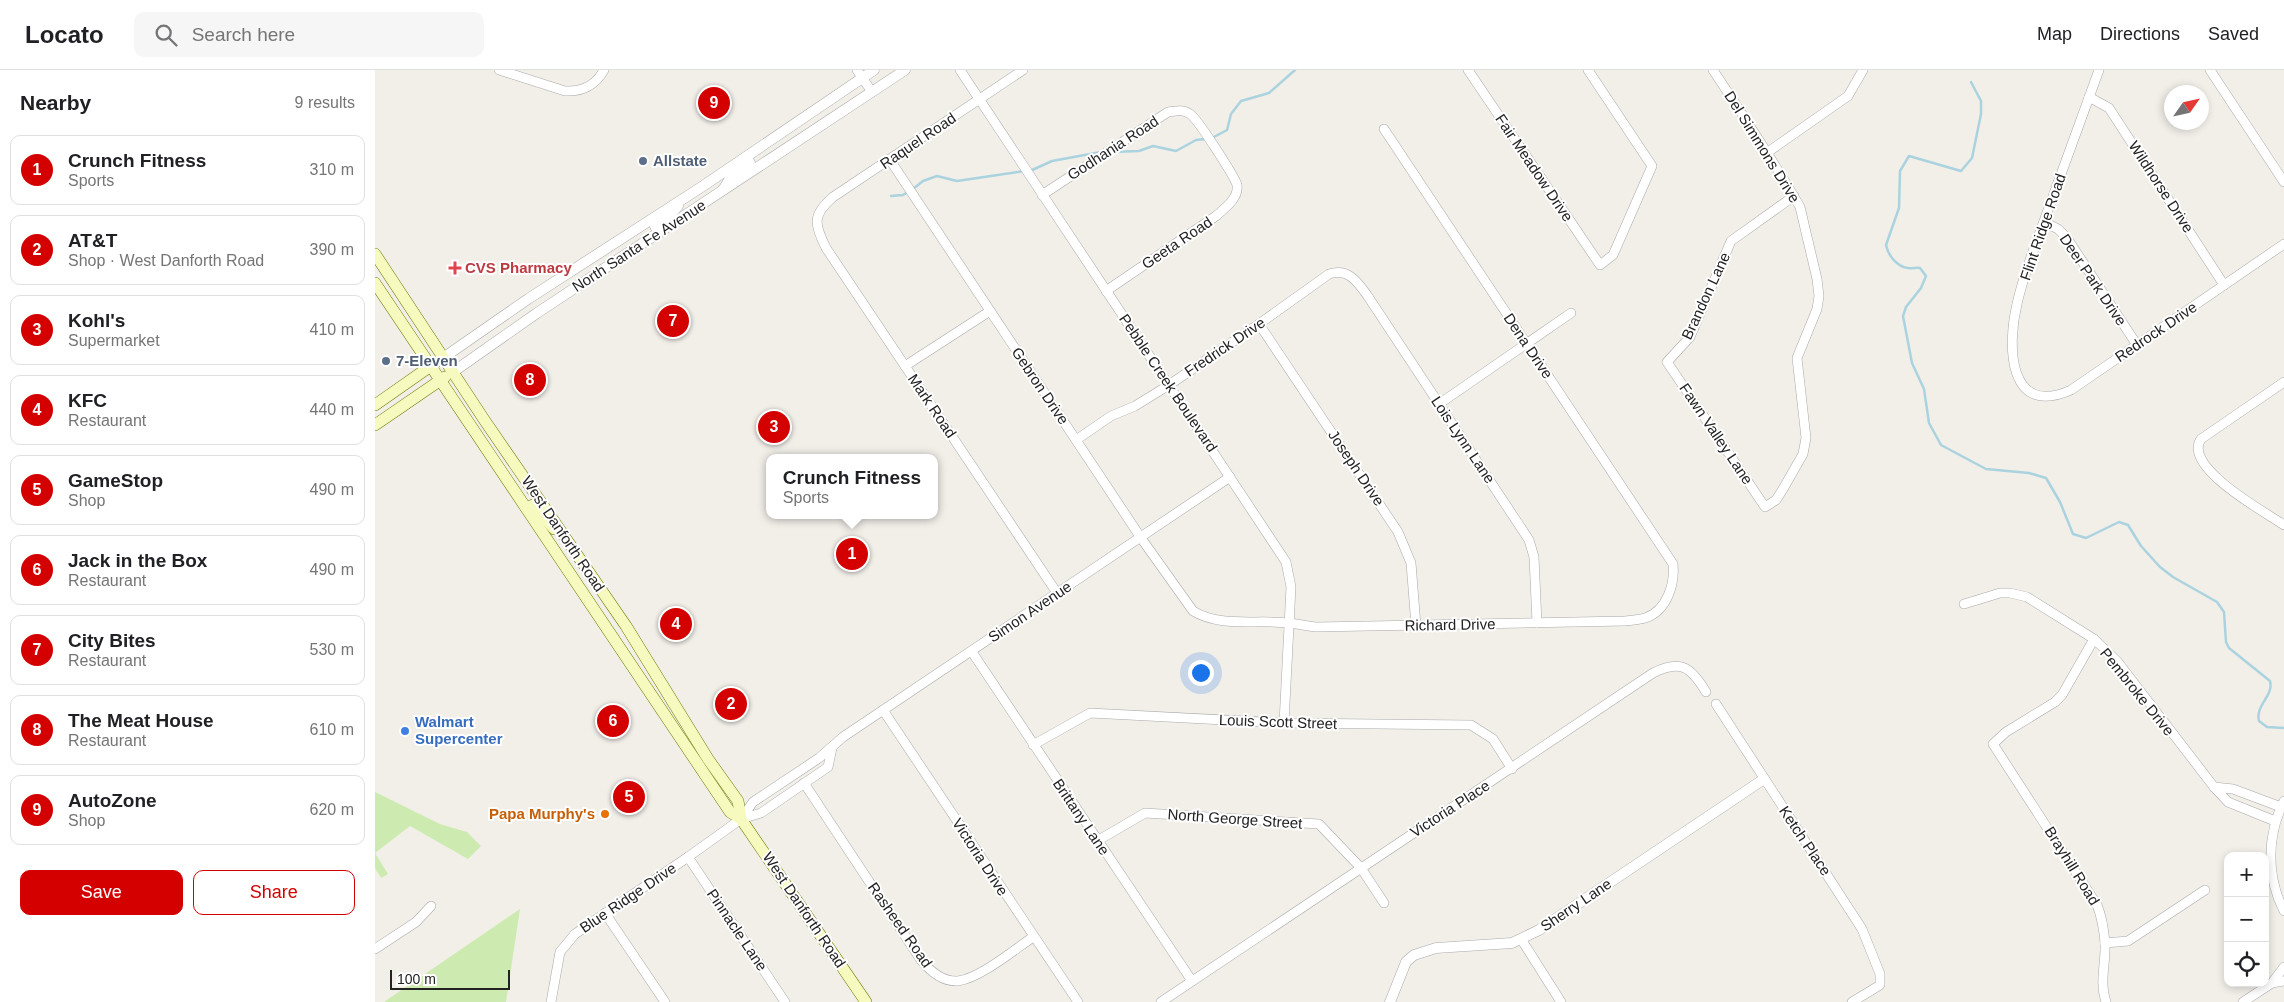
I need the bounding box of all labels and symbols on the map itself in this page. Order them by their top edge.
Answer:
pin: 9 [698,84,730,122]
north arrow [2164,85,2209,130]
street label: Del Simmons Drive [1721,88,1804,206]
street label: Raquel Road [877,109,959,172]
street label: Fair Meadow Drive [1492,111,1577,225]
street label: Godhania Road [1064,112,1161,183]
street label: Wildhorse Drive [2125,138,2197,236]
place label: Allstate [653,152,707,169]
marker: Allstate [637,155,649,167]
street label: Flint Ridge Road [2016,171,2069,282]
street label: North Santa Fe Avenue [569,196,709,295]
street label: Geeta Road [1138,213,1215,272]
street label: Deer Park Drive [2057,231,2130,329]
street label: Brandon Lane [1678,249,1733,342]
place label: CVS Pharmacy [465,259,572,276]
marker: CVS Pharmacy [449,262,461,274]
street label: Redrock Drive [2112,298,2200,365]
pin: 7 [657,302,689,340]
street label: Dena Drive [1500,310,1556,382]
street label: Pebble Creek Boulevard [1116,311,1221,455]
street label: Fredrick Drive [1181,313,1268,380]
street label: Gebron Drive [1008,344,1072,427]
place label: 7-Eleven [396,352,458,369]
marker: 7-Eleven [380,355,392,367]
pin: 8 [514,361,546,399]
street label: Mark Road [905,371,960,441]
street label: Fawn Valley Lane [1676,380,1756,487]
street label: Lois Lynn Lane [1428,393,1499,486]
pin: 3 [758,408,790,446]
street label: Joseph Drive [1325,427,1388,509]
street label: West Danforth Road [518,473,608,595]
pin: 1 [836,535,868,573]
street label: Simon Avenue [985,578,1074,646]
pin: 4 [660,605,692,643]
street label: Richard Drive [1404,615,1496,634]
street label: Pembroke Drive [2097,645,2178,739]
your location [1188,660,1214,686]
pin: 2 [715,685,747,723]
pin: 6 [597,702,629,740]
street label: Louis Scott Street [1219,711,1338,732]
place label: Walmart Supercenter [415,713,503,747]
marker: Walmart Supercenter [399,725,411,737]
street label: Brittany Lane [1050,775,1113,858]
street label: Victoria Place [1407,777,1493,841]
pin: 5 [613,778,645,816]
street label: Ketch Place [1776,803,1835,879]
place label: Papa Murphy's [489,805,595,822]
street label: North George Street [1167,805,1304,832]
marker: Papa Murphy's [599,808,611,820]
street label: Victoria Drive [949,815,1012,899]
street label: Brayhill Road [2042,823,2103,908]
street label: West Danforth Road [759,849,849,971]
street label: Blue Ridge Drive [576,859,679,936]
street label: Sherry Lane [1537,875,1614,934]
street label: Rasheed Road [865,879,936,971]
street label: Pinnacle Lane [704,886,771,974]
scale bar [390,967,510,990]

